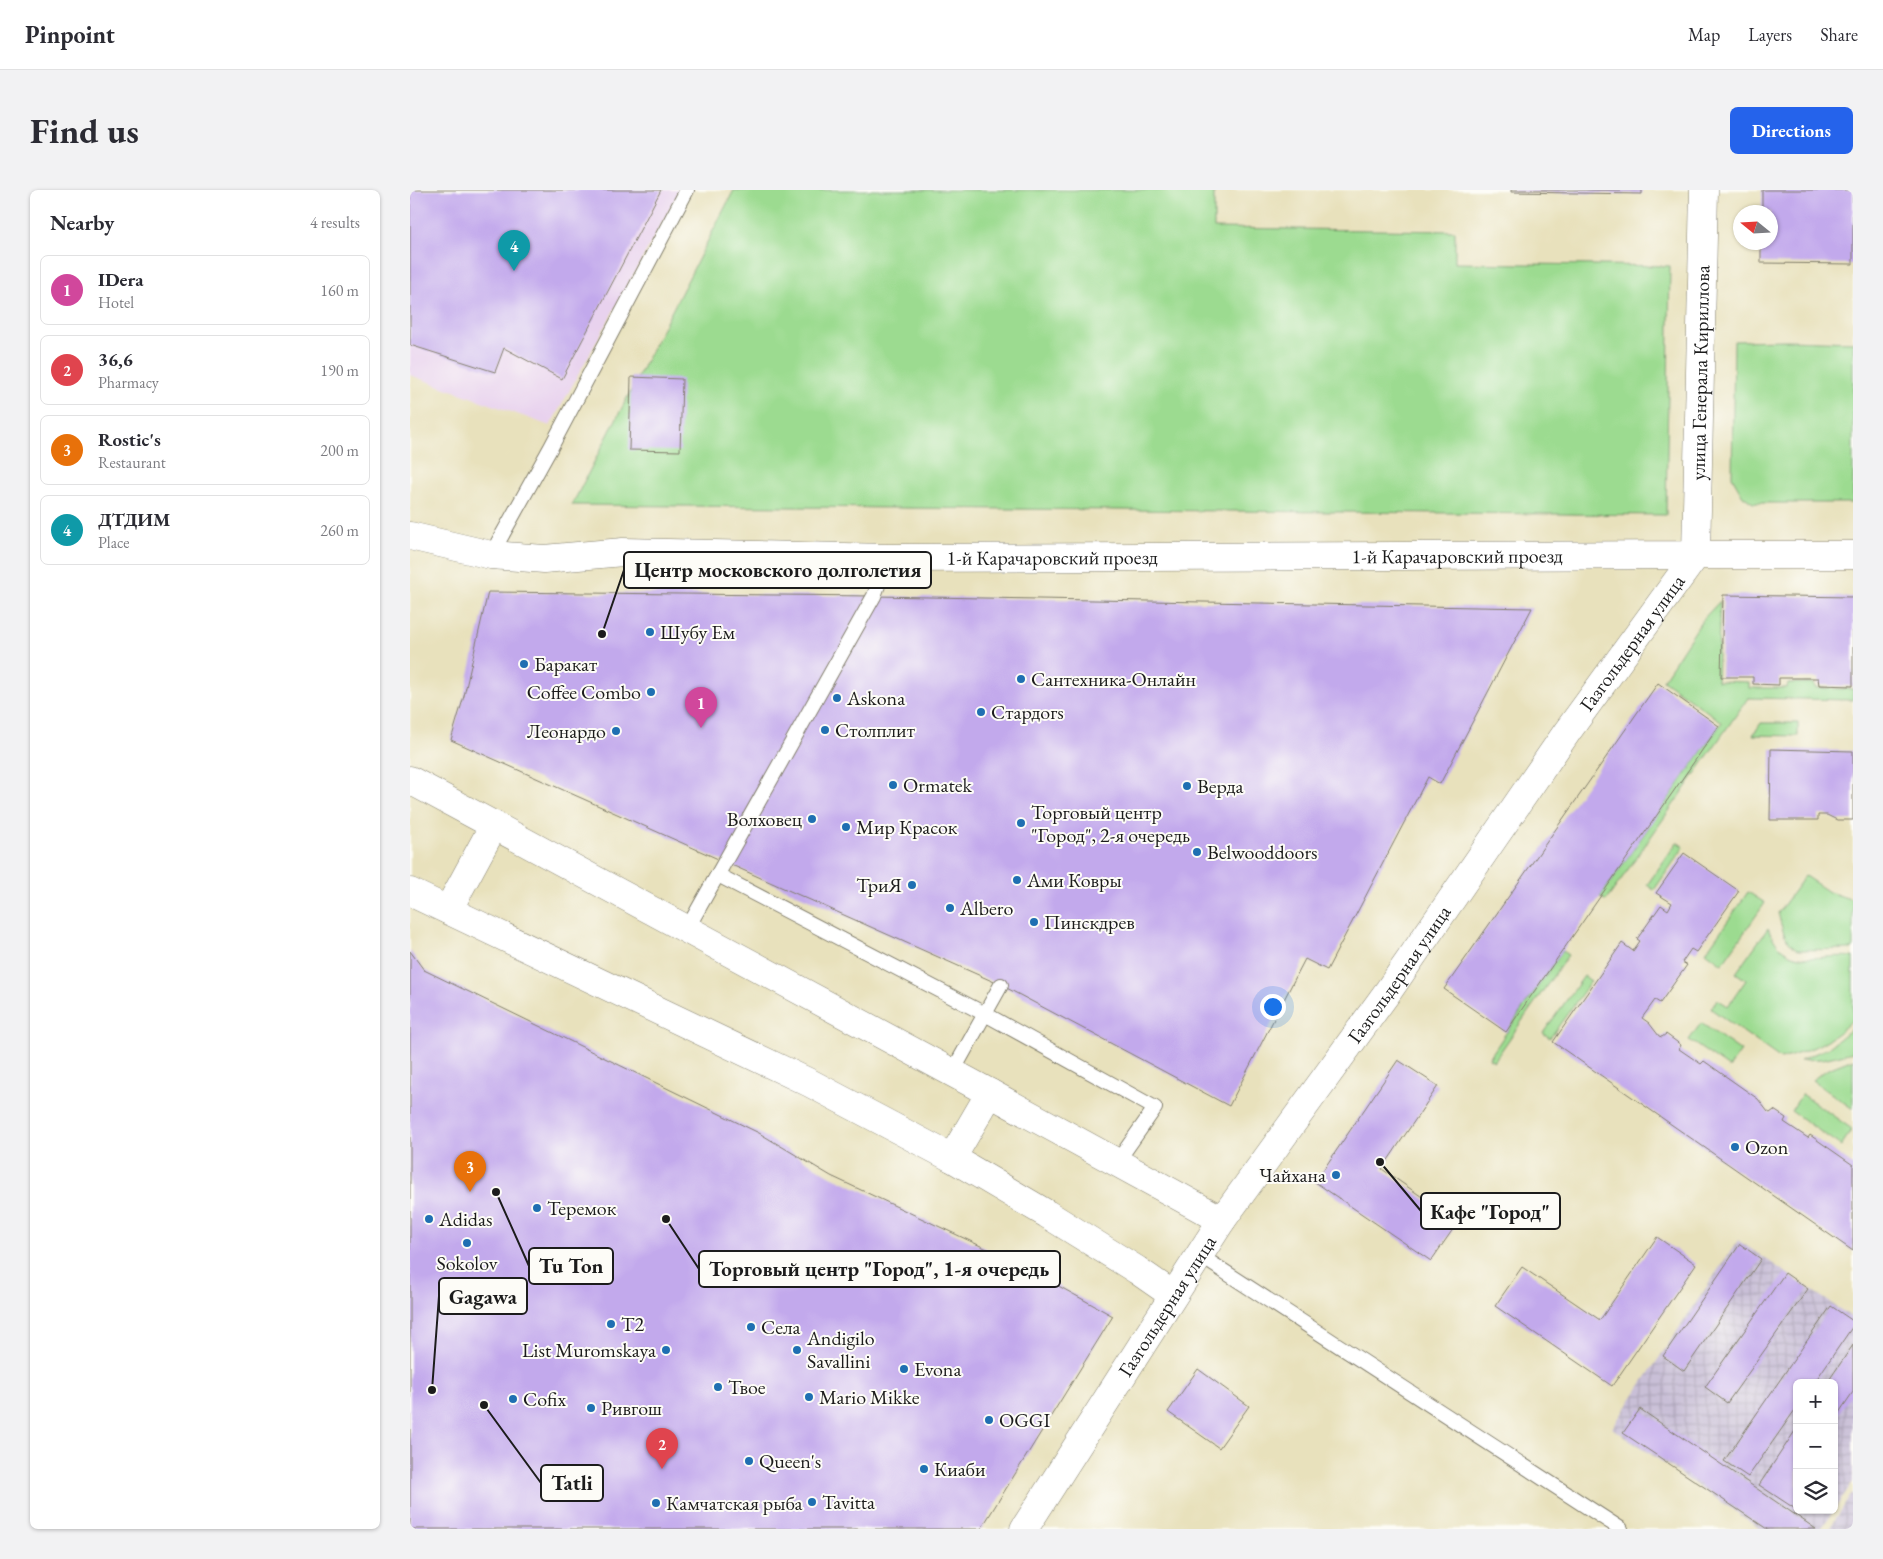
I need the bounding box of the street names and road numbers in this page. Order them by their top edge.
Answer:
street label: улица Генерала Кириллова [1685,265,1715,481]
street label: 1-й Карачаровский проезд [1352,542,1563,569]
street label: 1-й Карачаровский проезд [947,544,1158,571]
street label: Газгольдерная улица [1574,569,1690,716]
street label: Газгольдерная улица [1342,900,1457,1048]
street label: Газгольдерная улица [1112,1230,1222,1381]

